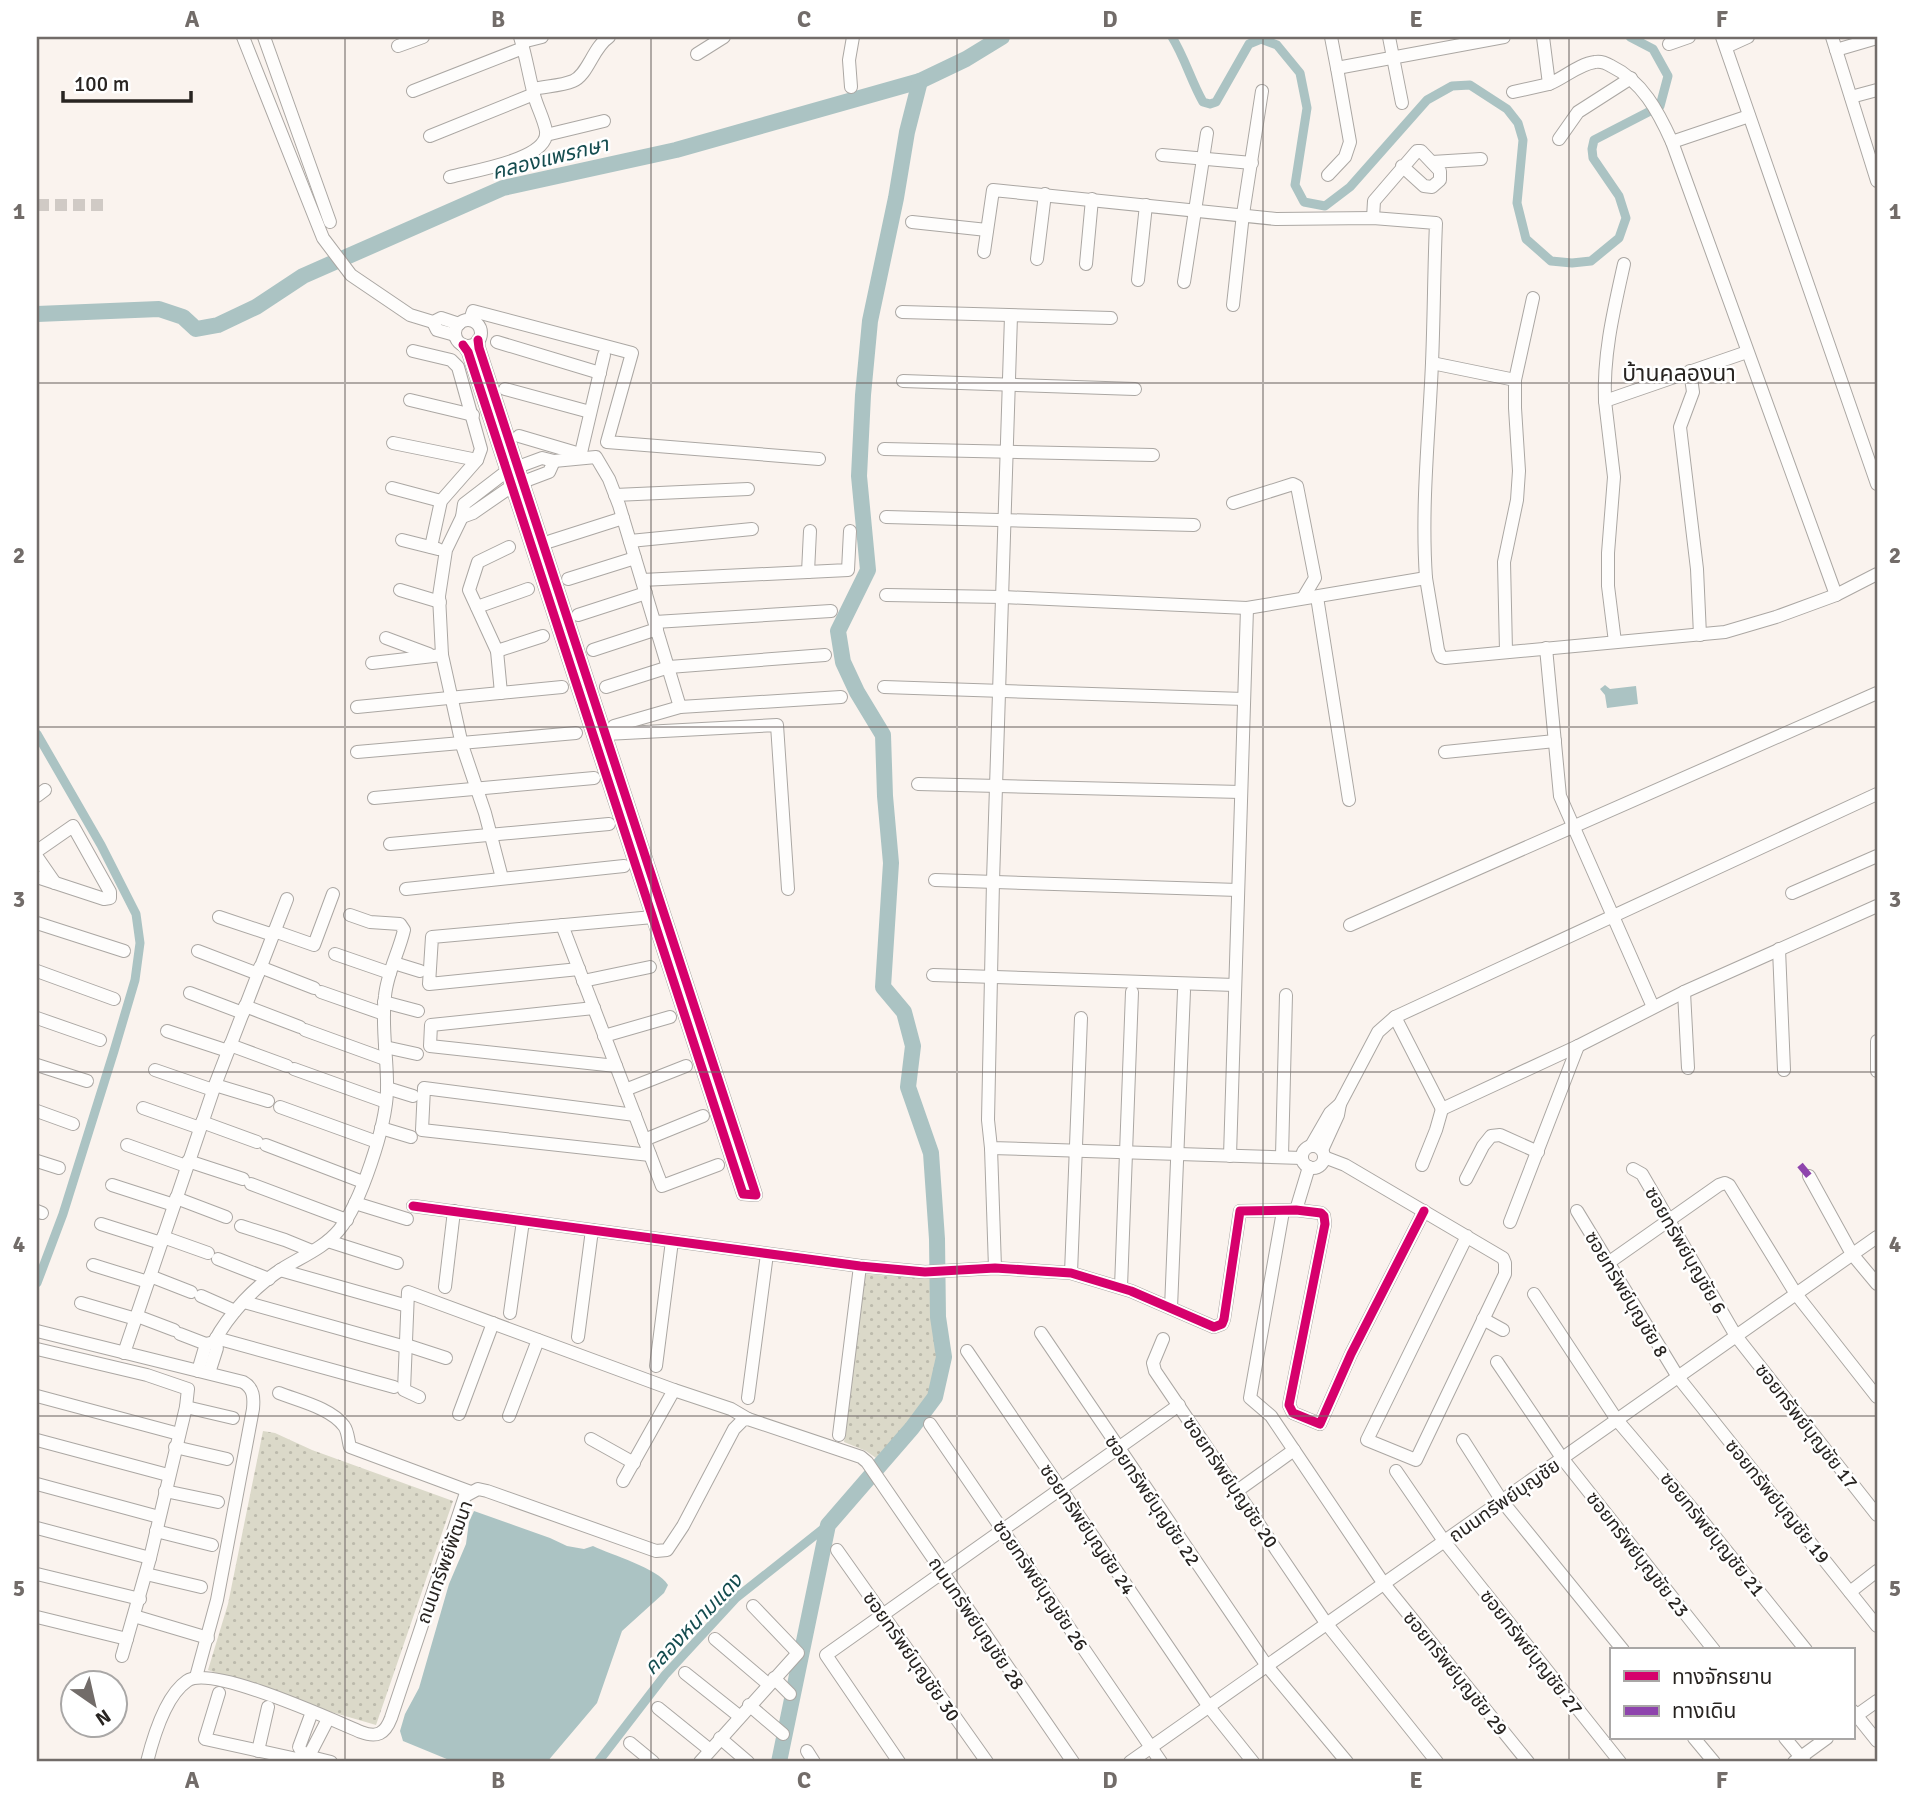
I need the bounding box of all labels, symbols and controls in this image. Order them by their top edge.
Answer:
text: A [185,5,200,34]
text: B [491,5,505,34]
text: C [797,5,811,34]
text: D [1102,5,1118,34]
text: E [1409,5,1423,34]
text: F [1716,5,1728,34]
scale bar [63,60,191,104]
text: 100 m [74,71,129,97]
water label: คลองแพรกษา [489,131,612,185]
text: 1 [13,197,25,226]
text: 1 [1889,197,1901,226]
district label: บ้านคลองนา [1622,359,1736,388]
text: 2 [13,541,25,570]
text: 2 [1889,541,1901,570]
text: 3 [13,885,25,914]
text: 3 [1889,885,1901,914]
street label: ซอยทรัพย์บุญชัย 6 [1639,1183,1731,1318]
street label: ซอยทรัพย์บุญชัย 8 [1579,1227,1673,1362]
text: 4 [13,1230,25,1259]
text: 4 [1889,1230,1901,1259]
street label: ซอยทรัพย์บุญชัย 17 [1750,1359,1863,1494]
street label: ซอยทรัพย์บุญชัย 20 [1177,1412,1283,1553]
street label: ซอยทรัพย์บุญชัย 22 [1099,1430,1205,1571]
street label: ซอยทรัพย์บุญชัย 19 [1720,1435,1835,1569]
street label: ถนนทรัพย์บุญชัย [1444,1454,1565,1548]
street label: ซอยทรัพย์บุญชัย 24 [1034,1459,1140,1600]
street label: ซอยทรัพย์บุญชัย 21 [1655,1468,1770,1602]
street label: ซอยทรัพย์บุญชัย 23 [1581,1487,1694,1622]
street label: ถนนทรัพย์พัฒนา [411,1497,478,1627]
street label: ซอยทรัพย์บุญชัย 26 [987,1515,1093,1656]
street label: ถนนทรัพย์บุญชัย 28 [923,1552,1030,1695]
water label: คลองหนามแดง [638,1567,749,1680]
text: 5 [13,1574,25,1603]
text: 5 [1889,1574,1901,1603]
street label: ซอยทรัพย์บุญชัย 27 [1475,1585,1588,1720]
street label: ซอยทรัพย์บุญชัย 30 [857,1587,965,1726]
street label: ซอยทรัพย์บุญชัย 29 [1398,1607,1513,1741]
legend [1610,1648,1854,1740]
text: ทางจักรยาน [1672,1664,1773,1690]
north arrow [60,1670,130,1740]
text: ทางเดิน [1672,1698,1736,1724]
text: N [91,1704,115,1731]
text: A [185,1766,200,1795]
text: B [491,1766,505,1795]
text: C [797,1766,811,1795]
text: D [1102,1766,1118,1795]
text: E [1409,1766,1423,1795]
text: F [1716,1766,1728,1795]

